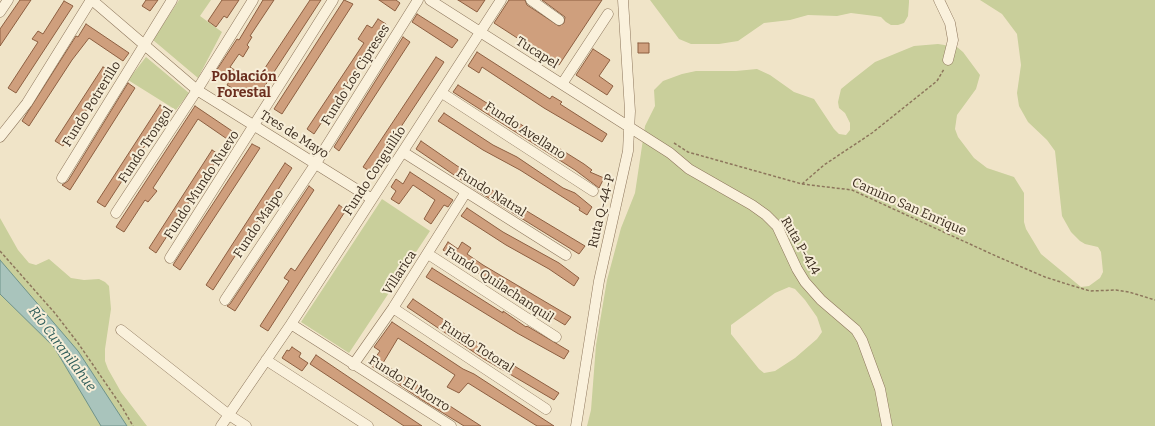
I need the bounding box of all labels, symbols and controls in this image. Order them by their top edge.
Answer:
street label: Fundo Los Cipreses [319,22,393,128]
street label: Tucapel [513,34,561,72]
street label: Fundo Potrerillo [59,58,125,150]
district label: Población Forestal [211,69,277,102]
street label: Fundo Avellano [481,99,569,163]
street label: Fundo Trongol [115,104,177,186]
street label: Tres de Mayo [257,108,331,162]
street label: Fundo Conguillío [340,124,410,218]
street label: Fundo Mundo Nuevo [161,128,243,242]
street label: Fundo Natral [453,165,529,221]
street label: Ruta Q-44-P [585,173,619,249]
street label: Camino San Enrique [849,175,969,239]
street label: Fundo Maipo [230,187,288,261]
street label: Ruta P-414 [777,214,823,278]
street label: Fundo Quilachanquil [442,244,556,326]
street label: Villarica [380,248,420,298]
water label: Río Curanilahue [25,303,99,395]
street label: Fundo Totoral [438,318,516,376]
street label: Fundo El Morro [365,353,453,415]

